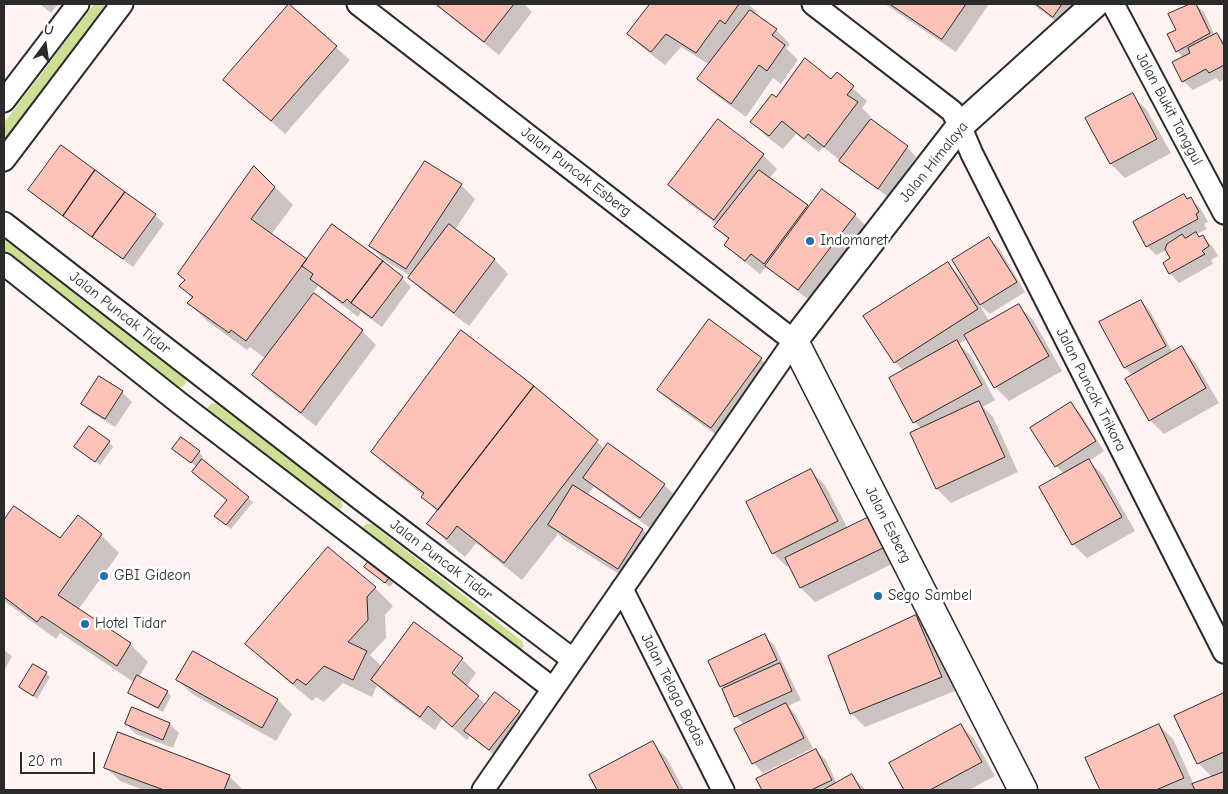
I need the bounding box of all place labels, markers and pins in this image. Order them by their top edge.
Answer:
place label: Indomaret [820,232,888,250]
marker: Indomaret [804,235,816,247]
place label: GBI Gideon [114,567,191,585]
marker: GBI Gideon [98,570,110,582]
place label: Sego Sambel [888,587,972,605]
marker: Sego Sambel [872,590,884,602]
place label: Hotel Tidar [95,615,166,633]
marker: Hotel Tidar [79,618,91,630]

